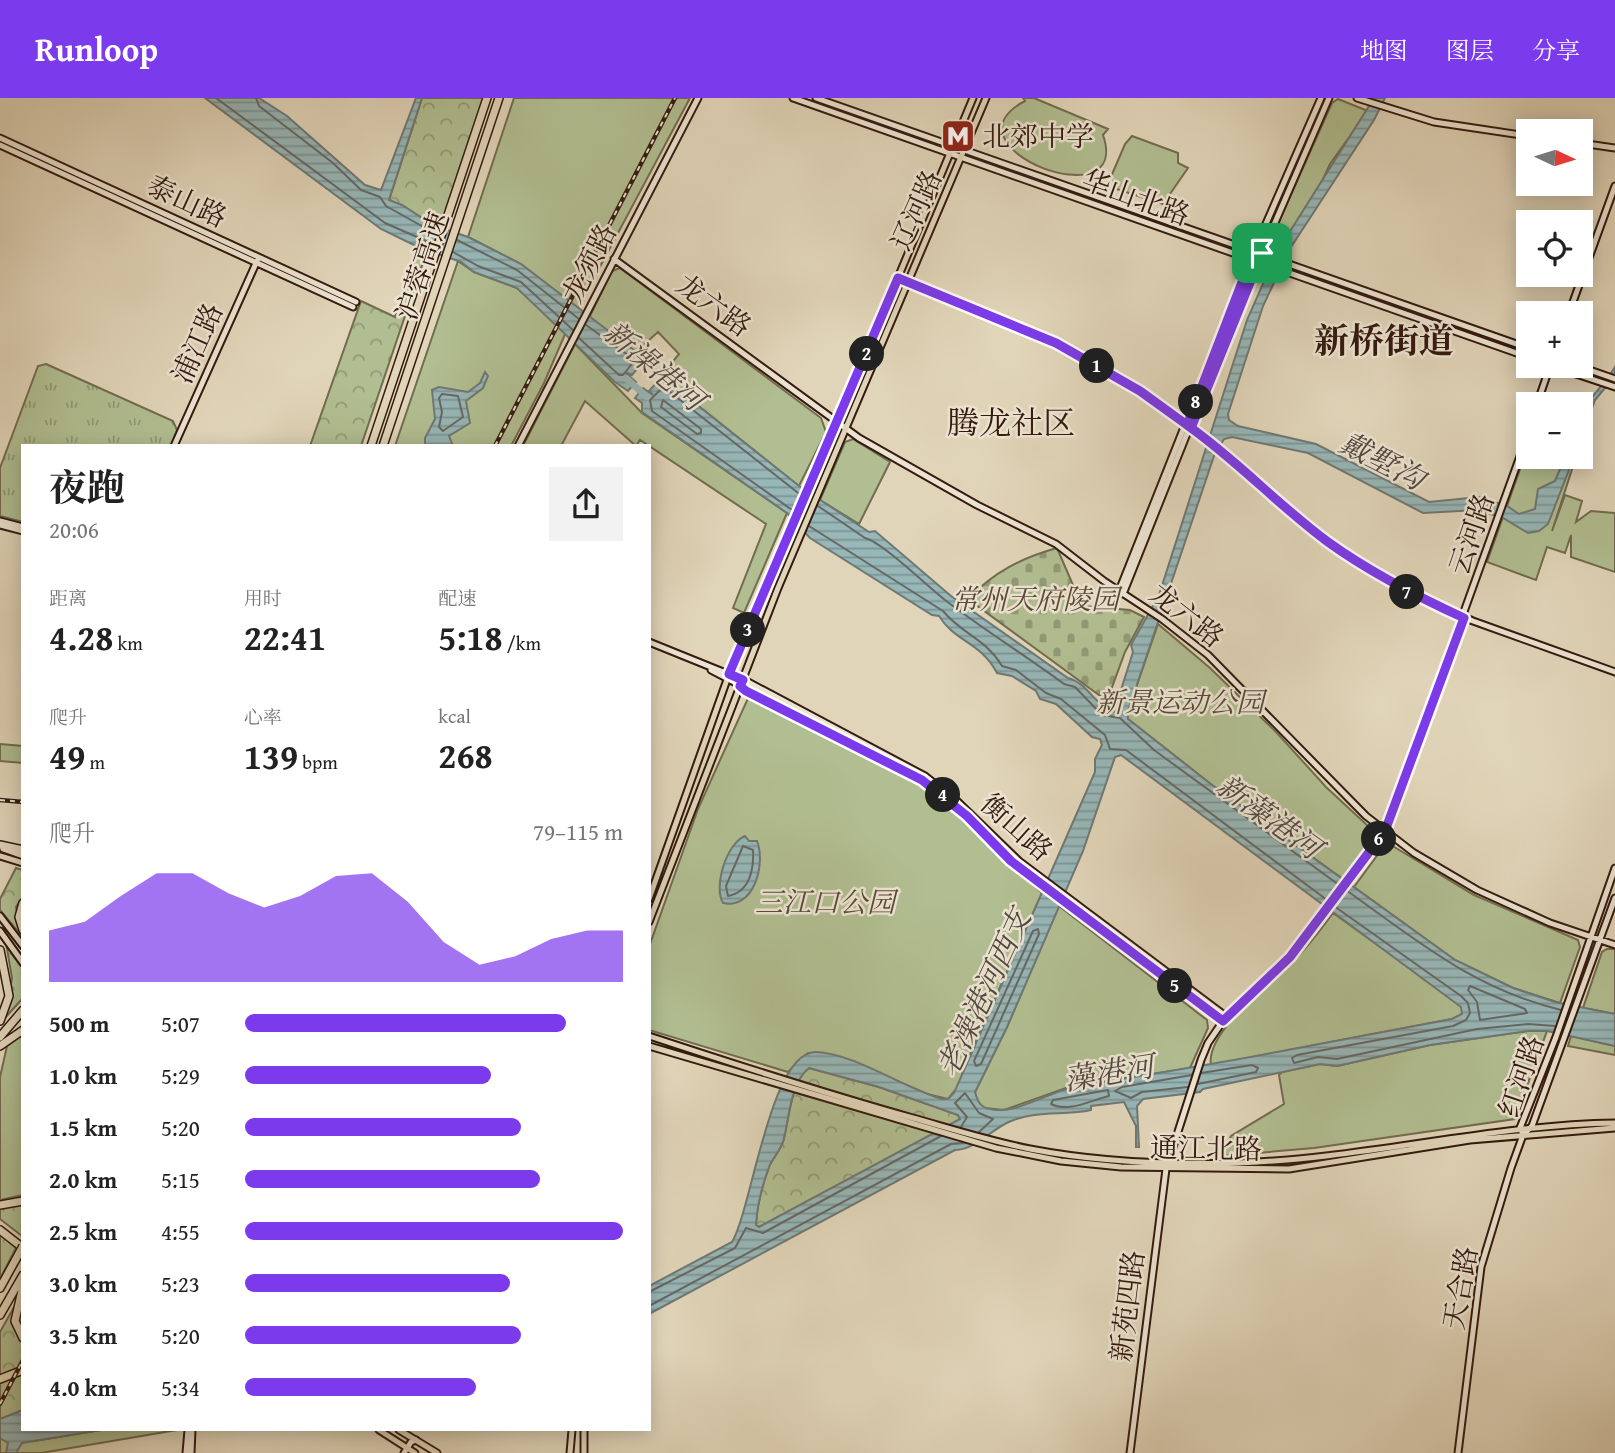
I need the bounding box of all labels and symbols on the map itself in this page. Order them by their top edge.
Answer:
place label: 北郊中学 [982,115,1094,156]
metro station icon: 北郊中学 [939,117,977,155]
north arrow [1516,119,1592,196]
street label: 华山北路 [1077,158,1196,235]
street label: 辽河路 [880,163,951,257]
street label: 泰山路 [140,164,234,237]
street label: 沪蓉高速 [385,206,458,325]
street label: 龙须路 [551,216,626,310]
pin [1232,223,1292,283]
street label: 龙六路 [668,263,760,346]
street label: 浦江路 [161,296,232,390]
water label: 新澡港河 [595,310,719,424]
district label: 新桥街道 [1314,315,1454,366]
pin: 2 [850,336,884,372]
pin: 1 [1080,348,1114,384]
pin: 8 [1178,384,1214,420]
district label: 腾龙社区 [947,399,1075,446]
water label: 戴墅沟 [1332,420,1436,502]
street label: 云河路 [1437,487,1504,580]
street label: 龙六路 [1142,573,1233,657]
pin: 7 [1390,574,1424,610]
park label: 常州天府陵园 [951,578,1123,619]
pin: 3 [730,612,766,648]
park label: 新景运动公园 [1096,681,1268,722]
water label: 新藻港河 [1208,763,1335,872]
pin: 4 [926,778,960,812]
street label: 衡山路 [972,783,1062,870]
pin: 6 [1362,822,1396,856]
park label: 三江口公园 [755,881,899,922]
water label: 老澡港河西支 [925,898,1043,1083]
pin: 5 [1158,968,1192,1004]
street label: 红河路 [1487,1029,1554,1122]
water label: 藻港河 [1061,1042,1162,1101]
street label: 通江北路 [1150,1126,1262,1169]
street label: 天合路 [1432,1243,1487,1333]
street label: 新苑四路 [1099,1248,1154,1364]

